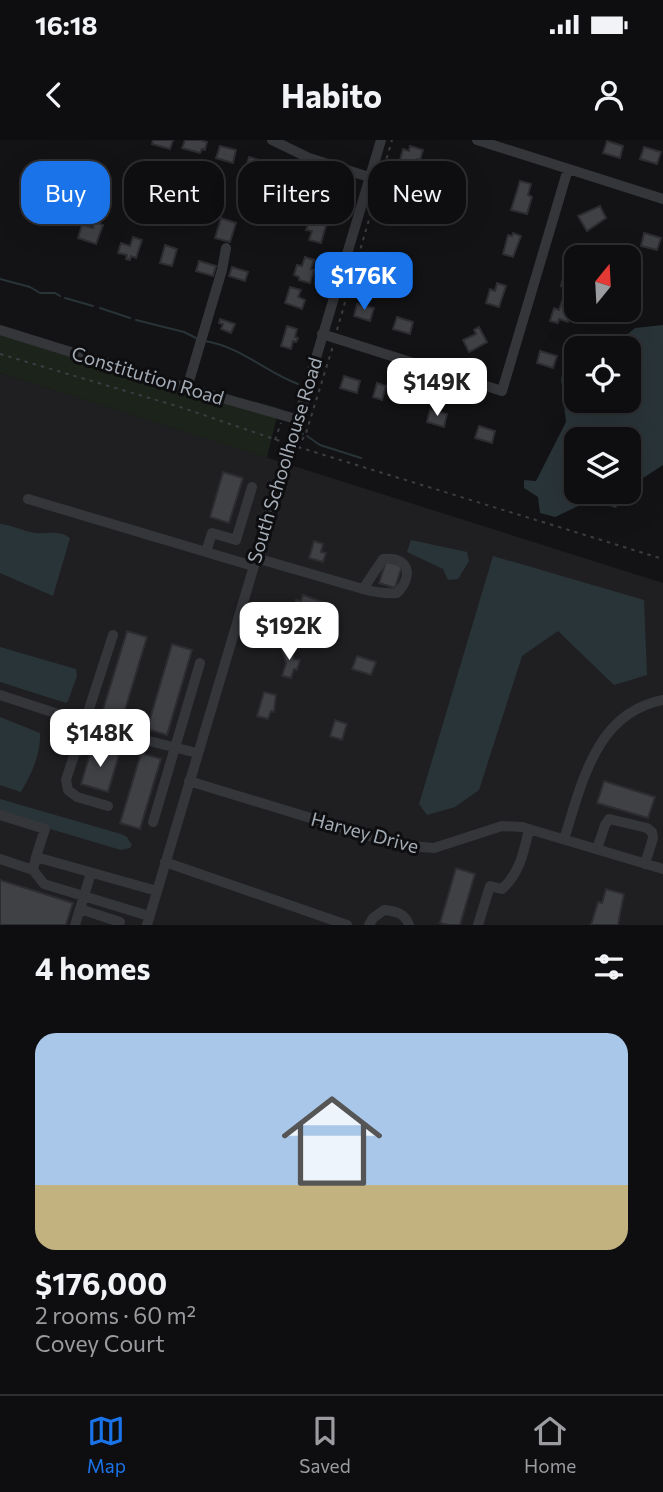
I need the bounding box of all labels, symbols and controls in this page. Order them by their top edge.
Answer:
text: 16:18 [35,9,98,40]
text: Habito [281,75,382,115]
icon: back [35,76,73,114]
icon: person [590,76,628,114]
chip: Buy [21,161,110,224]
chip: Rent [124,161,224,224]
chip: Filters [238,161,354,224]
chip: New [368,161,466,224]
north arrow [564,245,640,322]
map controls [564,245,641,504]
pin: $176K [315,253,413,312]
text: $176K [331,261,397,289]
button: locate [564,336,641,413]
street label: Constitution Road [69,341,227,409]
street label: South Schoolhouse Road [242,354,326,566]
pin: $149K [388,358,486,418]
text: $149K [403,367,471,395]
button: layers [564,427,641,504]
pin: $192K [240,602,338,662]
text: $192K [256,611,322,639]
pin: $148K [51,710,149,769]
text: $148K [66,718,134,746]
street label: Harvey Drive [309,807,421,857]
icon: filters [590,948,628,986]
text: 4 homes [35,949,150,986]
icon: home [269,1078,395,1204]
text: $176,000 [35,1264,167,1301]
text: 2 rooms · 60 m² [35,1301,196,1329]
text: Covey Court [35,1329,165,1357]
tab: Map [87,1412,126,1477]
tab: Saved [299,1412,351,1477]
tab: Home [524,1412,576,1477]

